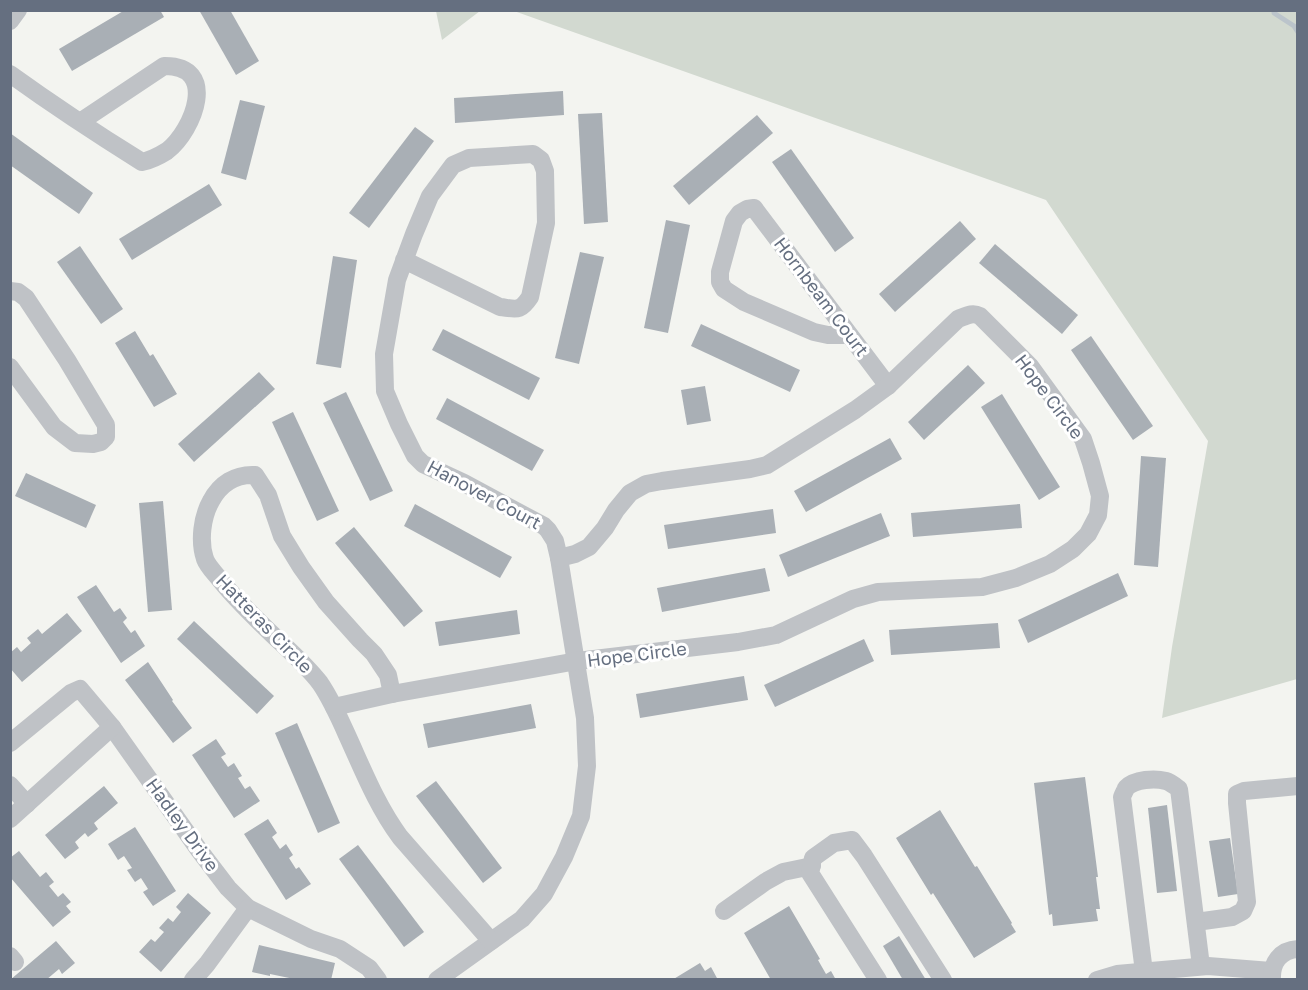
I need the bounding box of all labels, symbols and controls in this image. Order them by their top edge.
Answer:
street label: Hornbeam Court [770,233,874,360]
street label: Hope Circle [1011,350,1089,443]
street label: Hanover Court [424,455,545,533]
street label: Hatteras Circle [212,569,317,677]
street label: Hope Circle [586,637,688,671]
street label: Hadley Drive [142,774,224,875]

